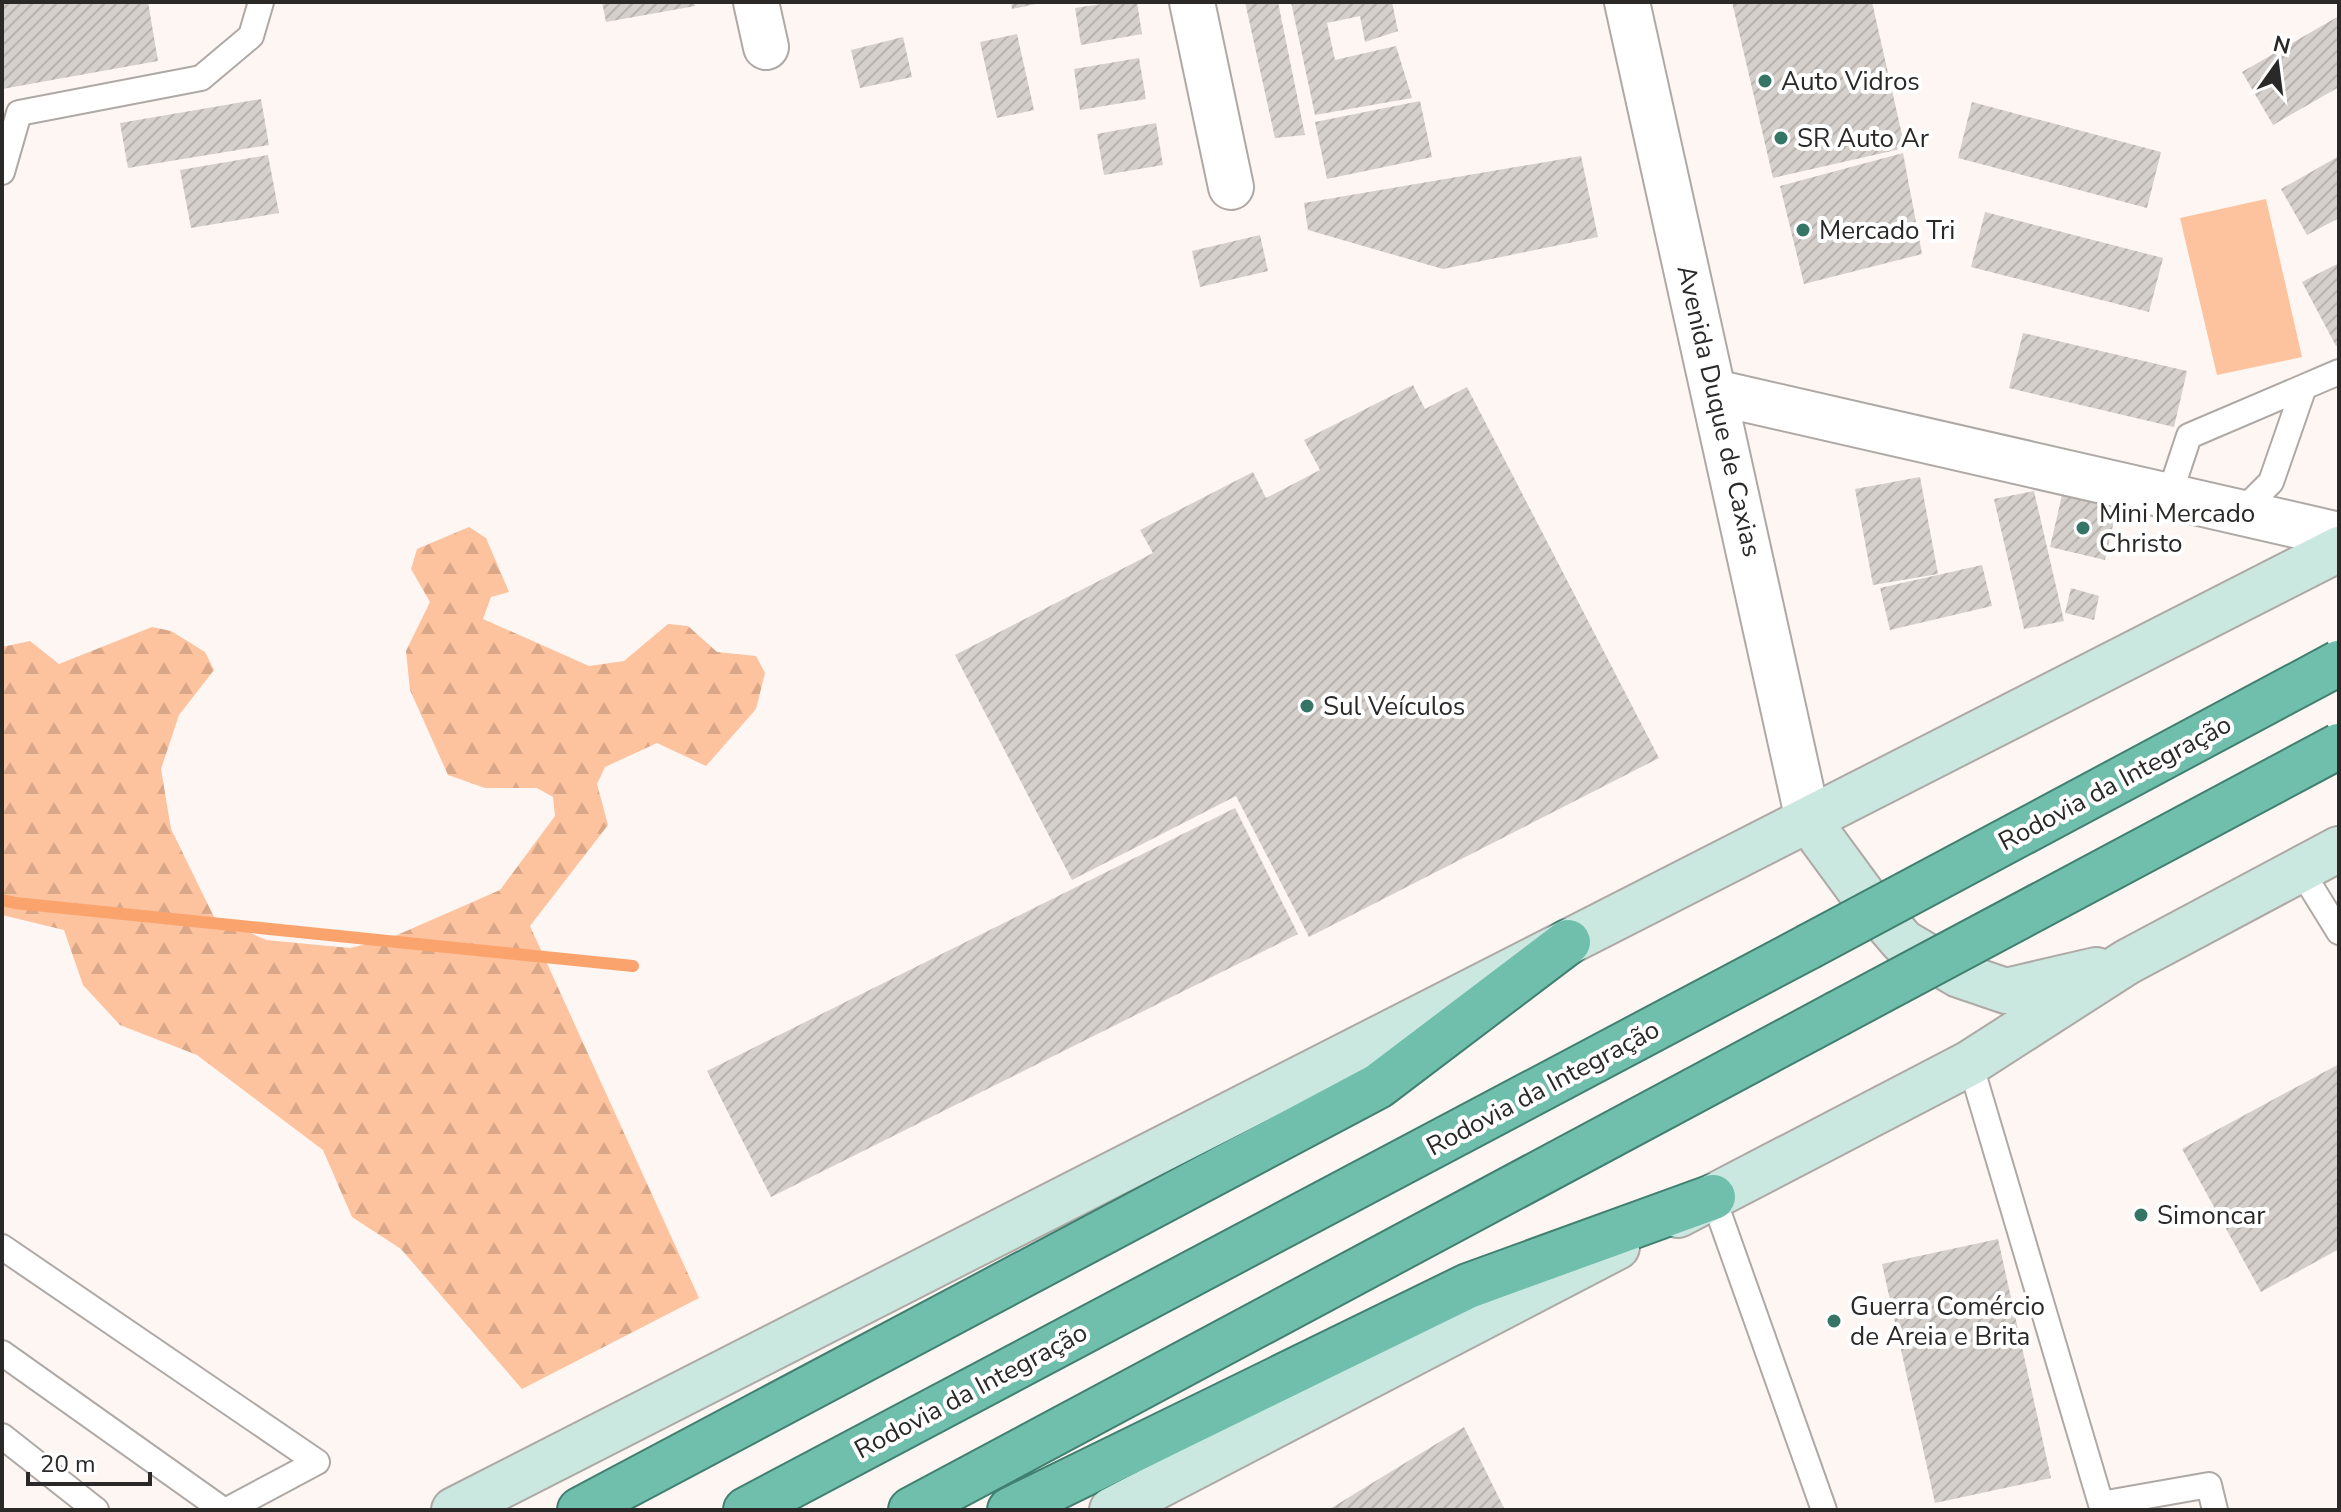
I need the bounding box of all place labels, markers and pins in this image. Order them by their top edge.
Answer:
place label: Auto Vidros [1781,64,1920,99]
marker: Auto Vidros [1756,72,1774,90]
place label: SR Auto Ar [1797,121,1930,156]
marker: SR Auto Ar [1772,129,1790,147]
place label: Mercado Tri [1819,213,1955,248]
marker: Mercado Tri [1794,221,1812,239]
place label: Mini Mercado Christo [2099,496,2255,561]
marker: Mini Mercado Christo [2074,519,2092,537]
place label: Sul Veículos [1323,689,1465,724]
marker: Sul Veículos [1298,697,1316,715]
place label: Simoncar [2157,1198,2266,1233]
marker: Simoncar [2132,1206,2150,1224]
place label: Guerra Comércio de Areia e Brita [1850,1289,2045,1354]
marker: Guerra Comércio de Areia e Brita [1825,1312,1843,1330]

